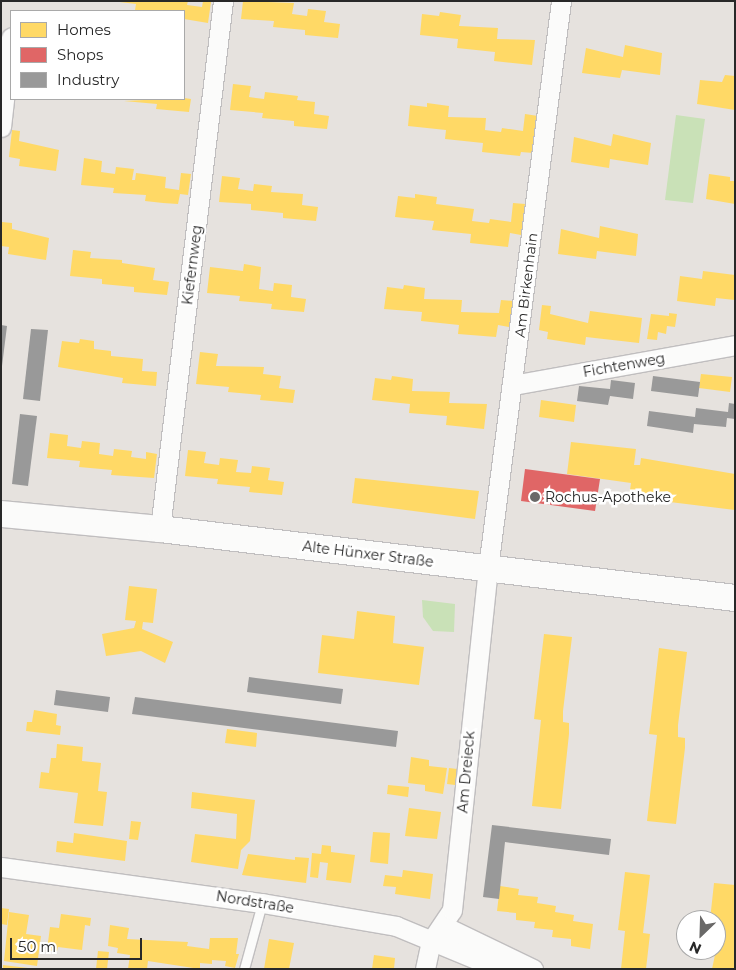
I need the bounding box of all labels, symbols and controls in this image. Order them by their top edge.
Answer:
legend [10,10,185,100]
text: Homes [57,20,111,39]
text: Shops [57,45,103,64]
text: Industry [57,70,119,89]
street label: Kiefernweg [179,224,205,306]
street label: Am Birkenhain [511,232,541,338]
street label: Fichtenweg [582,350,666,380]
place label: Rochus-Apotheke [545,489,671,505]
marker: Rochus-Apotheke [529,491,541,503]
street label: Alte Hünxer Straße [302,538,434,570]
street label: Am Dreieck [454,730,478,814]
street label: Nordstraße [215,888,295,916]
north arrow [676,910,726,960]
scale bar [12,928,145,960]
text: 50 m [18,937,56,956]
text: N [686,937,704,958]

